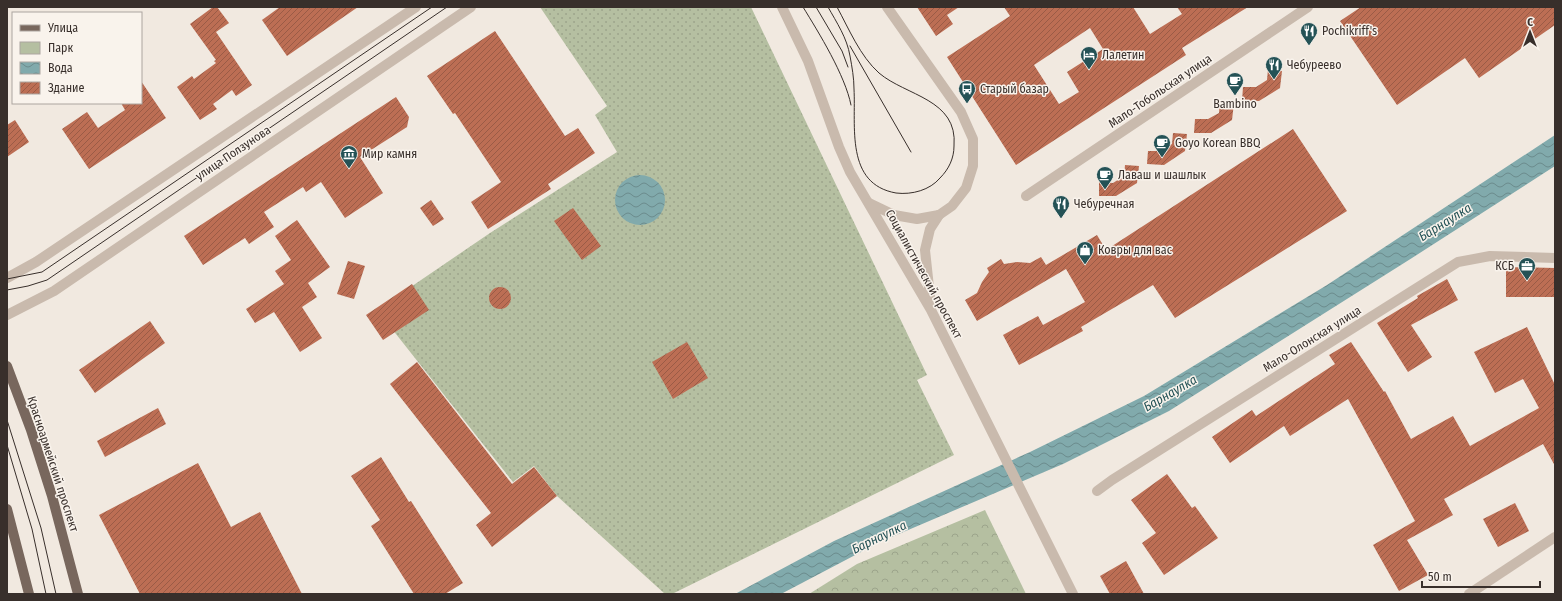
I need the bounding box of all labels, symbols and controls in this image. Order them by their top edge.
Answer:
legend [12,12,142,104]
north arrow [1510,12,1550,52]
text: С [1527,16,1533,29]
text: Улица [47,21,78,35]
restaurant icon: Pochikriff's [1299,21,1319,46]
place label: Pochikriff's [1322,24,1377,38]
text: Парк [48,41,74,55]
hotel icon: Лалетин [1079,45,1099,70]
place label: Лалетин [1102,48,1144,62]
street label: Мало-Тобольская улица [1106,51,1214,131]
restaurant icon: Чебуреево [1264,55,1284,80]
place label: Чебуреево [1287,58,1342,72]
text: Вода [48,61,73,75]
cafe icon: Bambino [1225,71,1245,96]
bus stop icon: Старый базар [957,79,977,104]
text: Здание [48,81,84,95]
place label: Старый базар [980,82,1049,96]
place label: Bambino [1213,97,1257,111]
street label: улица Ползунова [193,123,273,183]
cafe icon: Goyo Korean BBQ [1152,133,1172,158]
place label: Goyo Korean BBQ [1175,136,1261,150]
museum icon: Мир камня [339,144,359,169]
place label: Мир камня [362,147,417,161]
cafe icon: Лаваш и шашлык [1095,165,1115,190]
place label: Лаваш и шашлык [1118,168,1207,182]
restaurant icon: Чебуречная [1051,194,1071,219]
place label: Чебуречная [1074,197,1135,211]
water label: Барнаулка [1416,200,1474,244]
street label: Социалистический проспект [883,207,965,341]
shop icon: Ковры для вас [1075,240,1095,265]
place label: Ковры для вас [1098,243,1172,257]
office icon: КСБ [1517,256,1537,281]
place label: КСБ [1495,259,1514,273]
street label: Мало-Олонская улица [1260,303,1364,375]
water label: Барнаулка [1141,372,1200,414]
street label: Красноармейский проспект [24,394,82,534]
water label: Барнаулка [849,517,909,557]
scale bar [1422,563,1540,589]
text: 50 m [1428,570,1452,584]

